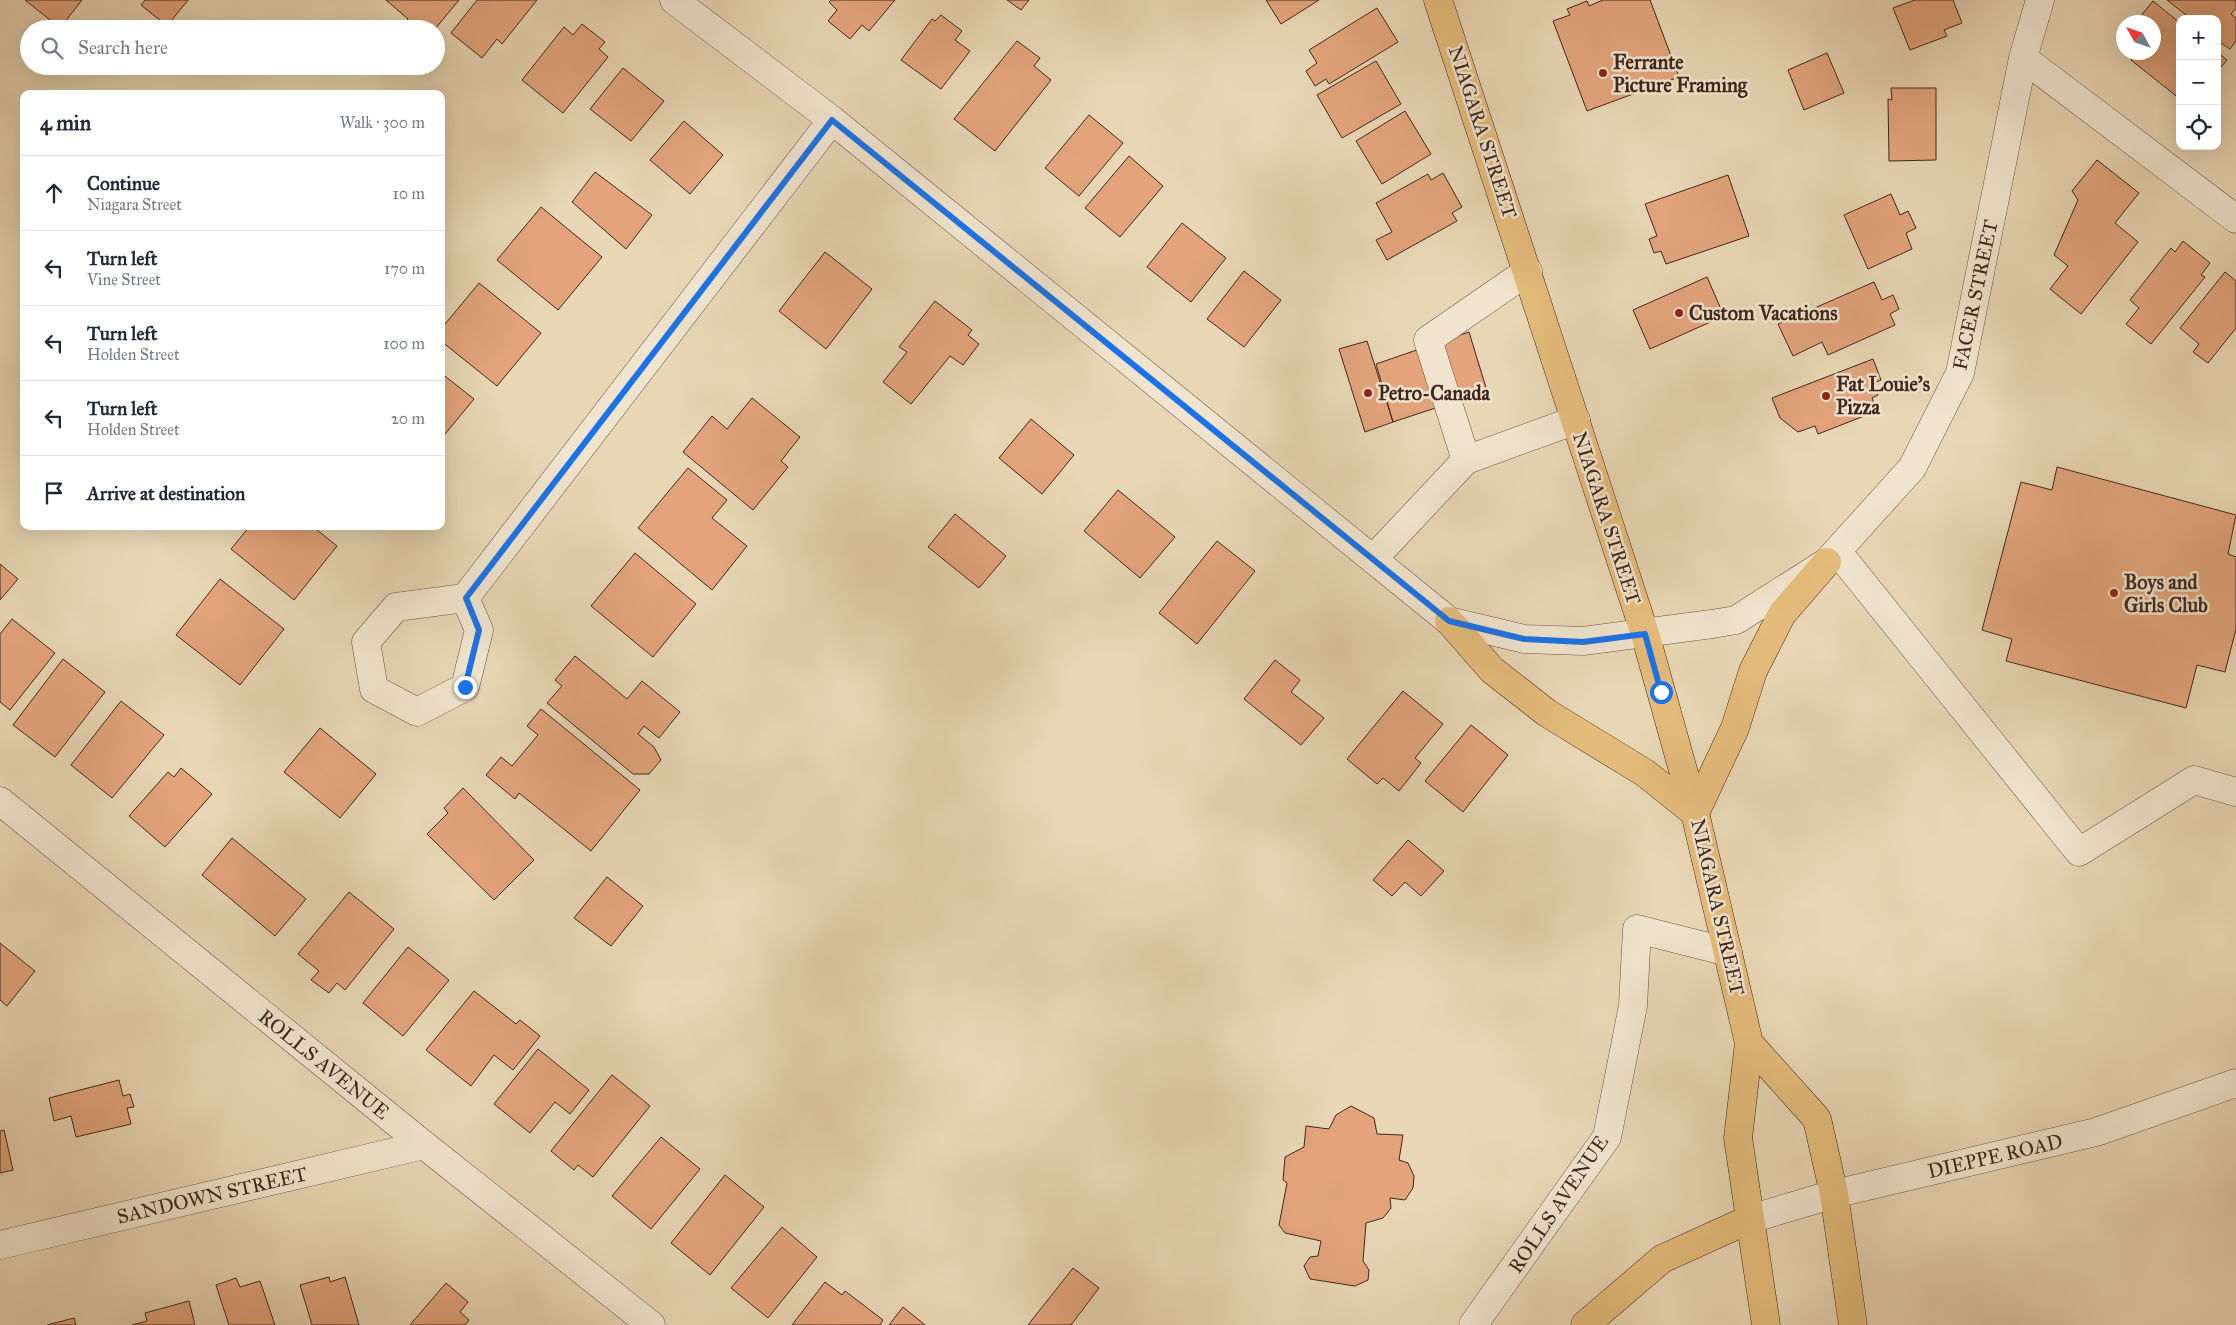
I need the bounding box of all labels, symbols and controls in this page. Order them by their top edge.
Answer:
north arrow [2116,15,2161,60]
map controls [2176,15,2221,150]
button: + [2176,15,2221,60]
search box [20,20,445,75]
icon: search [38,34,66,62]
text: Search here [78,36,168,59]
street label: NIAGARA STREET [1444,43,1522,222]
place label: Ferrante Picture Framing [1613,50,1748,98]
button: − [2176,60,2221,105]
marker: Ferrante Picture Framing [1597,67,1609,79]
button: locate [2176,105,2221,150]
text: 4 min [40,110,91,136]
text: Walk · 300 m [340,113,425,132]
text: Continue [87,172,160,195]
icon: ahead [40,179,68,207]
text: 10 m [393,184,425,203]
text: Niagara Street [87,195,182,214]
street label: FACER STREET [1947,217,2003,372]
text: Turn left [87,247,157,270]
icon: left [40,254,68,282]
text: 170 m [384,259,425,278]
text: Vine Street [87,270,161,289]
place label: Custom Vacations [1689,301,1838,325]
marker: Custom Vacations [1673,307,1685,319]
text: Turn left [87,322,157,345]
icon: left [40,329,68,357]
text: 100 m [383,334,425,353]
text: Holden Street [87,345,180,364]
place label: Fat Louie’s Pizza [1836,372,1931,419]
place label: Petro-Canada [1378,381,1491,405]
marker: Petro-Canada [1362,387,1374,399]
marker: Fat Louie’s Pizza [1820,390,1832,402]
text: Turn left [87,397,157,420]
icon: left [40,404,68,432]
text: 20 m [391,409,425,428]
text: Holden Street [87,420,180,439]
street label: NIAGARA STREET [1568,429,1646,608]
icon: arrive [40,479,68,507]
text: Arrive at destination [87,482,245,505]
place label: Boys and Girls Club [2124,570,2208,617]
marker: Boys and Girls Club [2108,587,2120,599]
route end [454,676,477,699]
route start [1650,681,1673,704]
street label: NIAGARA STREET [1686,817,1750,998]
street label: ROLLS AVENUE [254,1004,394,1124]
street label: DIEPPE ROAD [1925,1129,2065,1183]
street label: ROLLS AVENUE [1503,1130,1613,1278]
street label: SANDOWN STREET [115,1161,310,1229]

